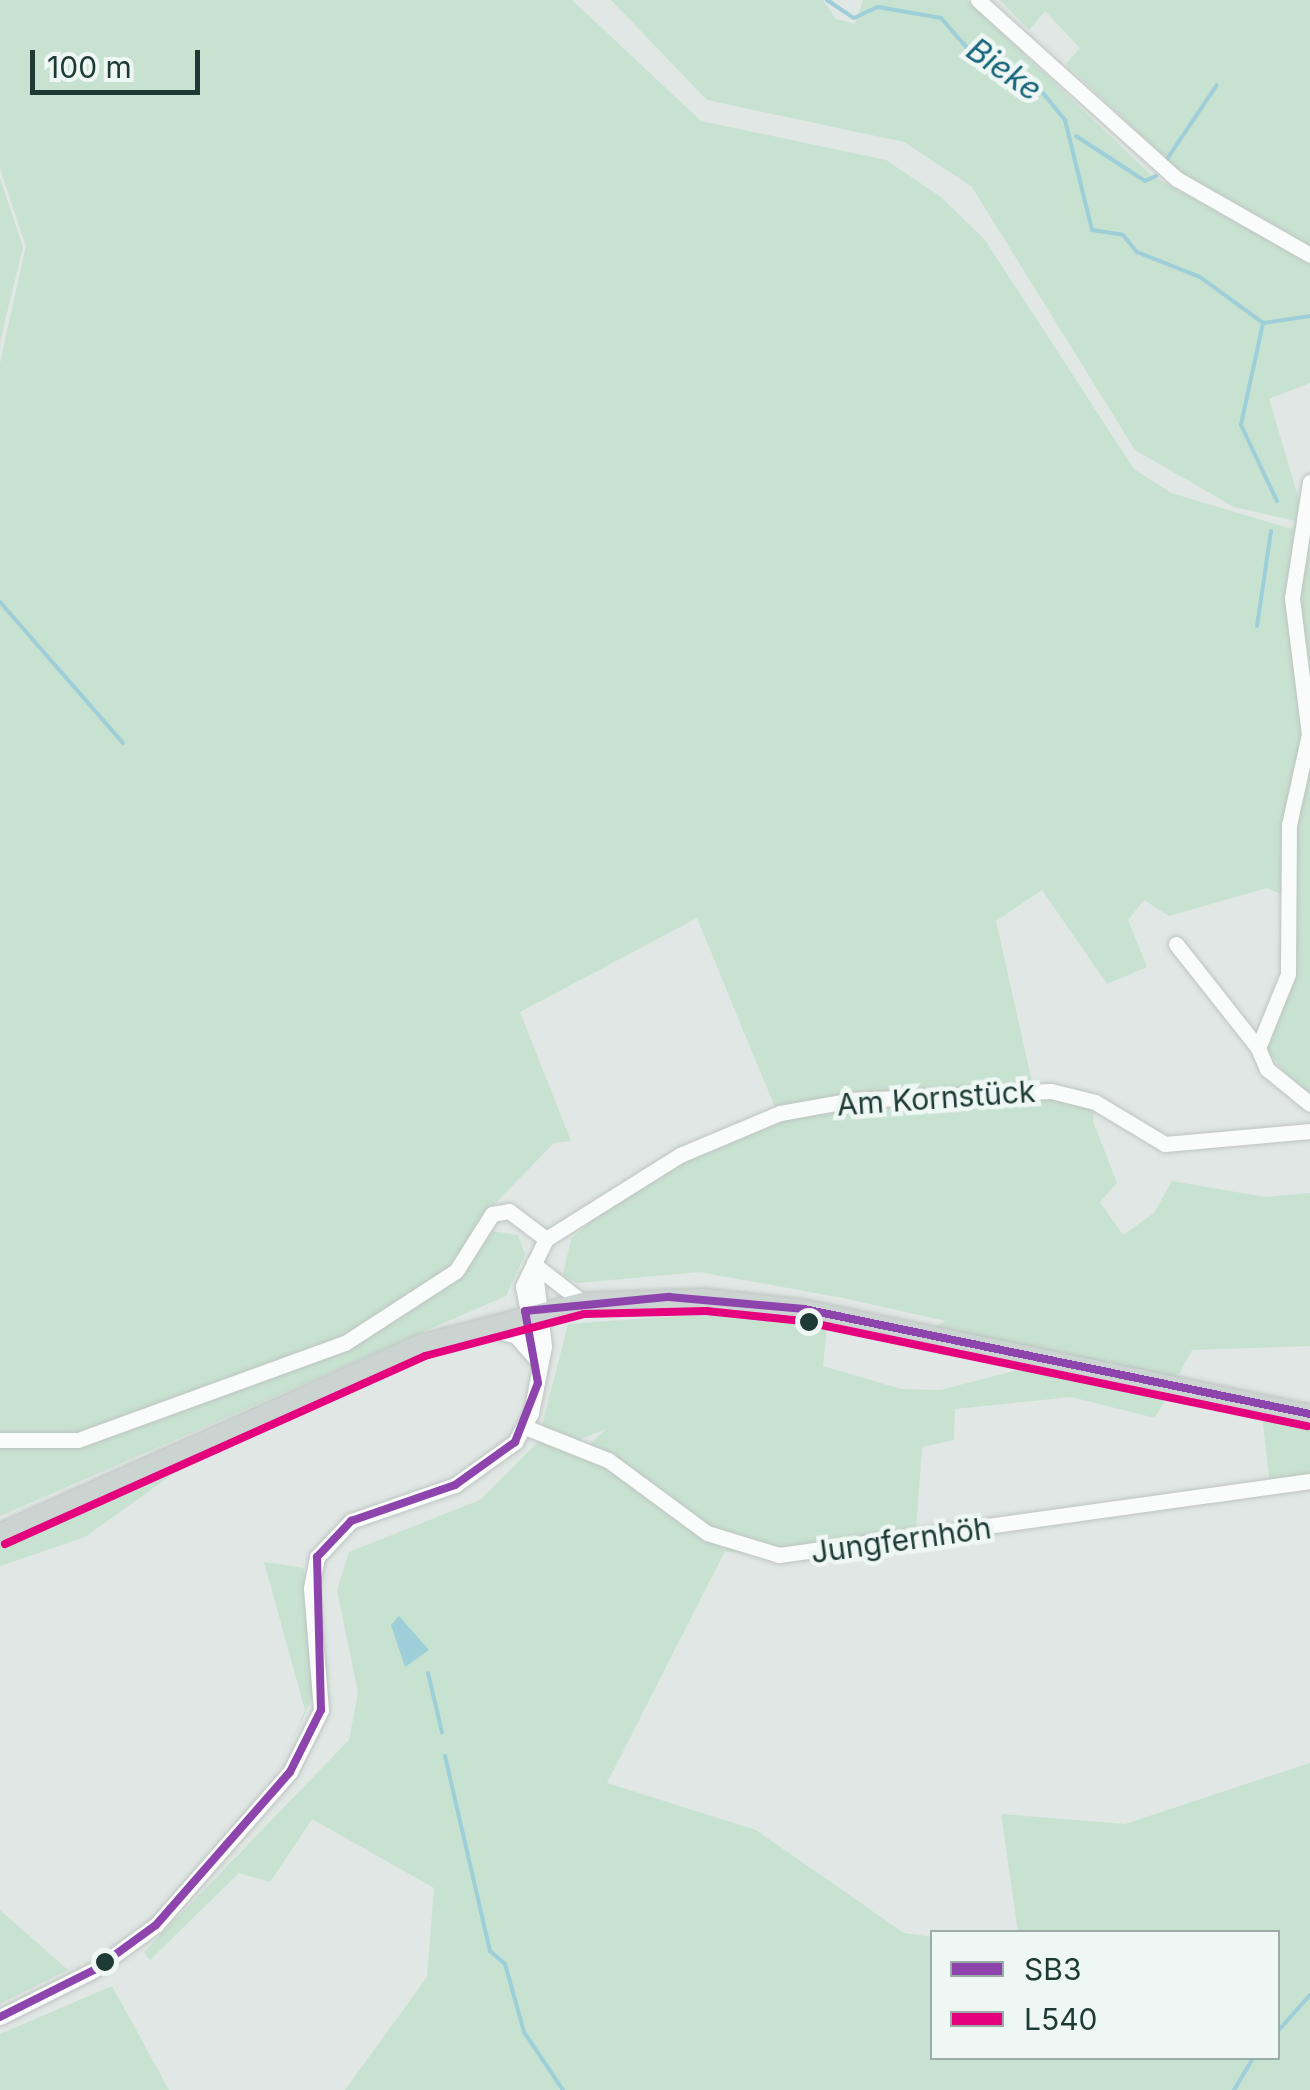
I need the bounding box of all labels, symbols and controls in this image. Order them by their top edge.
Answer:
scale bar [35,30,205,92]
water label: Bieke [959,31,1049,109]
text: 100 m [47,49,132,85]
street label: Am Kornstück [836,1073,1036,1123]
unlabelled marker [799,1312,819,1332]
street label: Jungfernhöh [809,1510,993,1570]
legend [930,1930,1280,2060]
text: SB3 [1024,1951,1081,1987]
unlabelled marker [95,1952,115,1972]
text: L540 [1024,2001,1098,2037]

